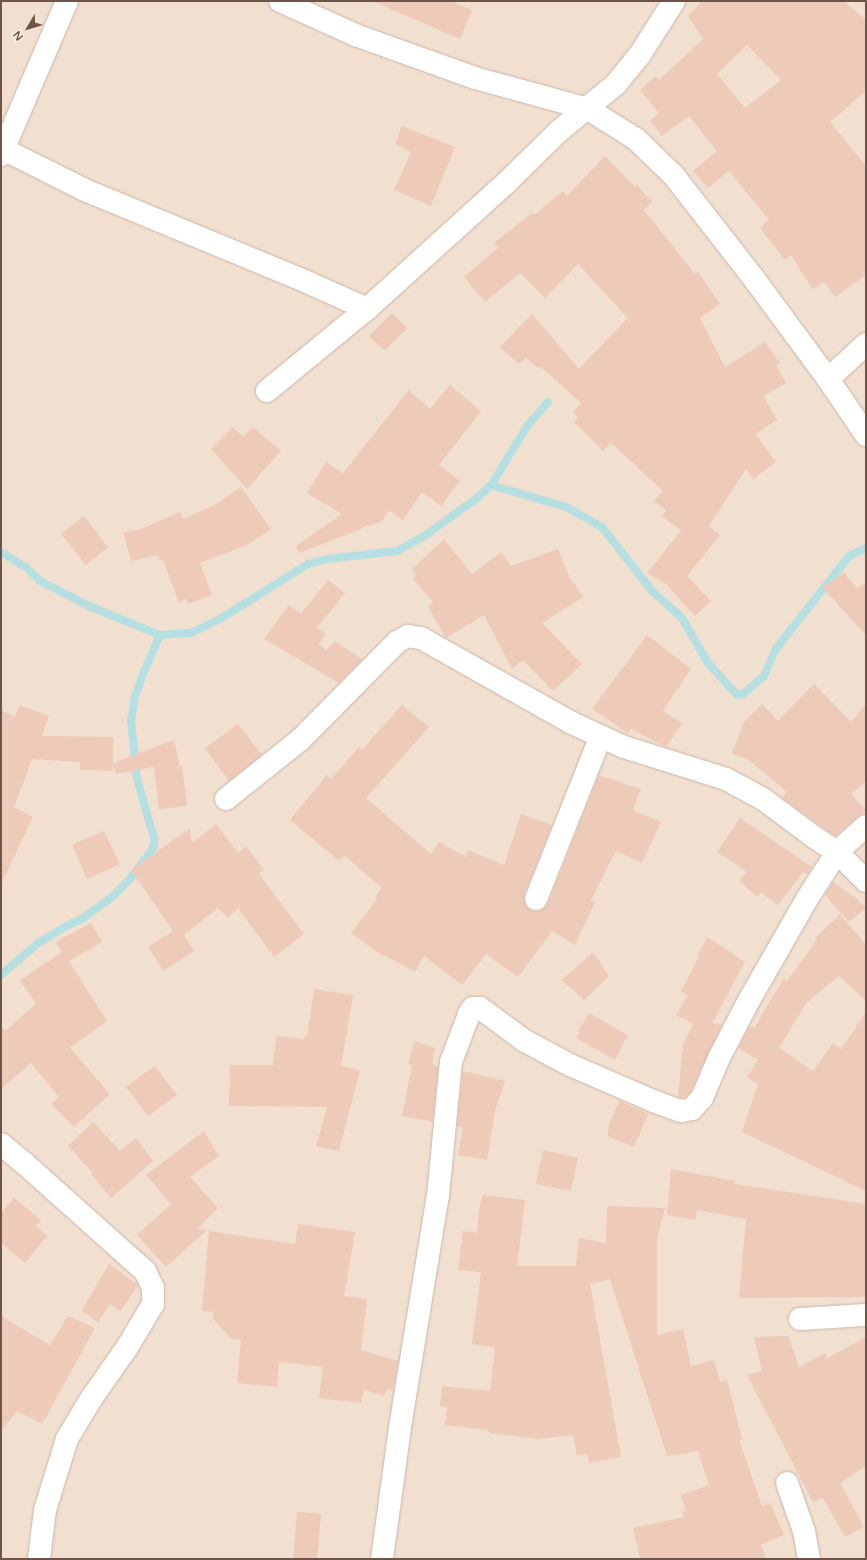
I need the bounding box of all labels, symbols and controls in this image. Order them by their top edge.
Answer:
north arrow [8,8,48,48]
text: N [10,28,26,43]

